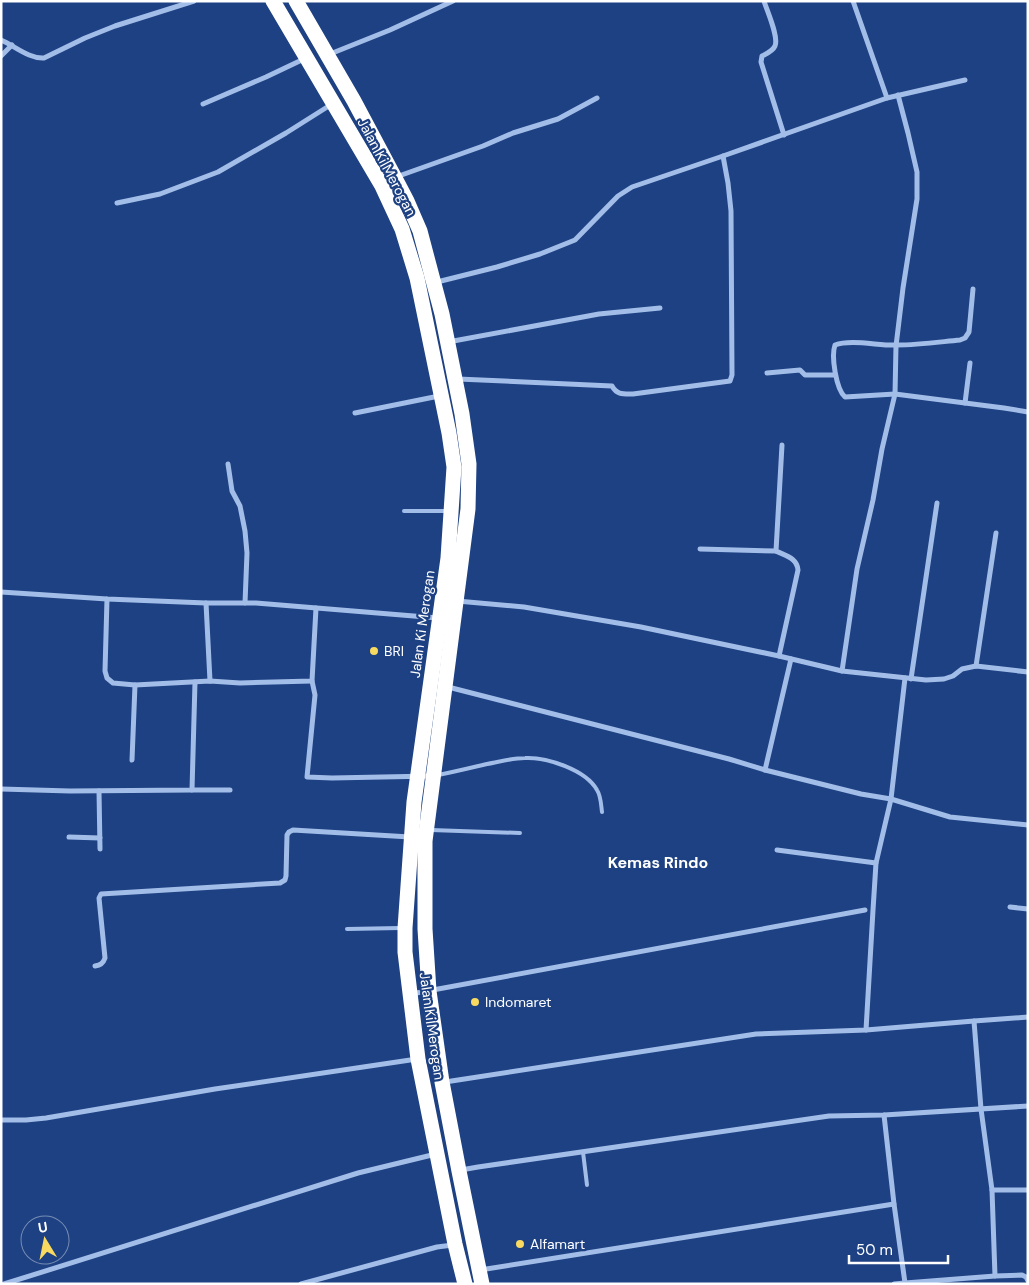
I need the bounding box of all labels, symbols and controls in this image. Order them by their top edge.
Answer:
street label: Jalan Ki Merogan [354,115,420,219]
street label: Jalan Ki Merogan [406,569,438,679]
place label: BRI [384,642,404,660]
marker: BRI [368,645,380,657]
district label: Kemas Rindo [608,852,708,873]
street label: Jalan Ki Merogan [416,971,448,1081]
place label: Indomaret [485,993,552,1011]
marker: Indomaret [469,996,481,1008]
north arrow [20,1215,70,1265]
text: U [36,1218,49,1237]
scale bar [849,1232,948,1264]
place label: Alfamart [530,1235,585,1253]
marker: Alfamart [514,1238,526,1250]
text: 50 m [856,1240,893,1260]

